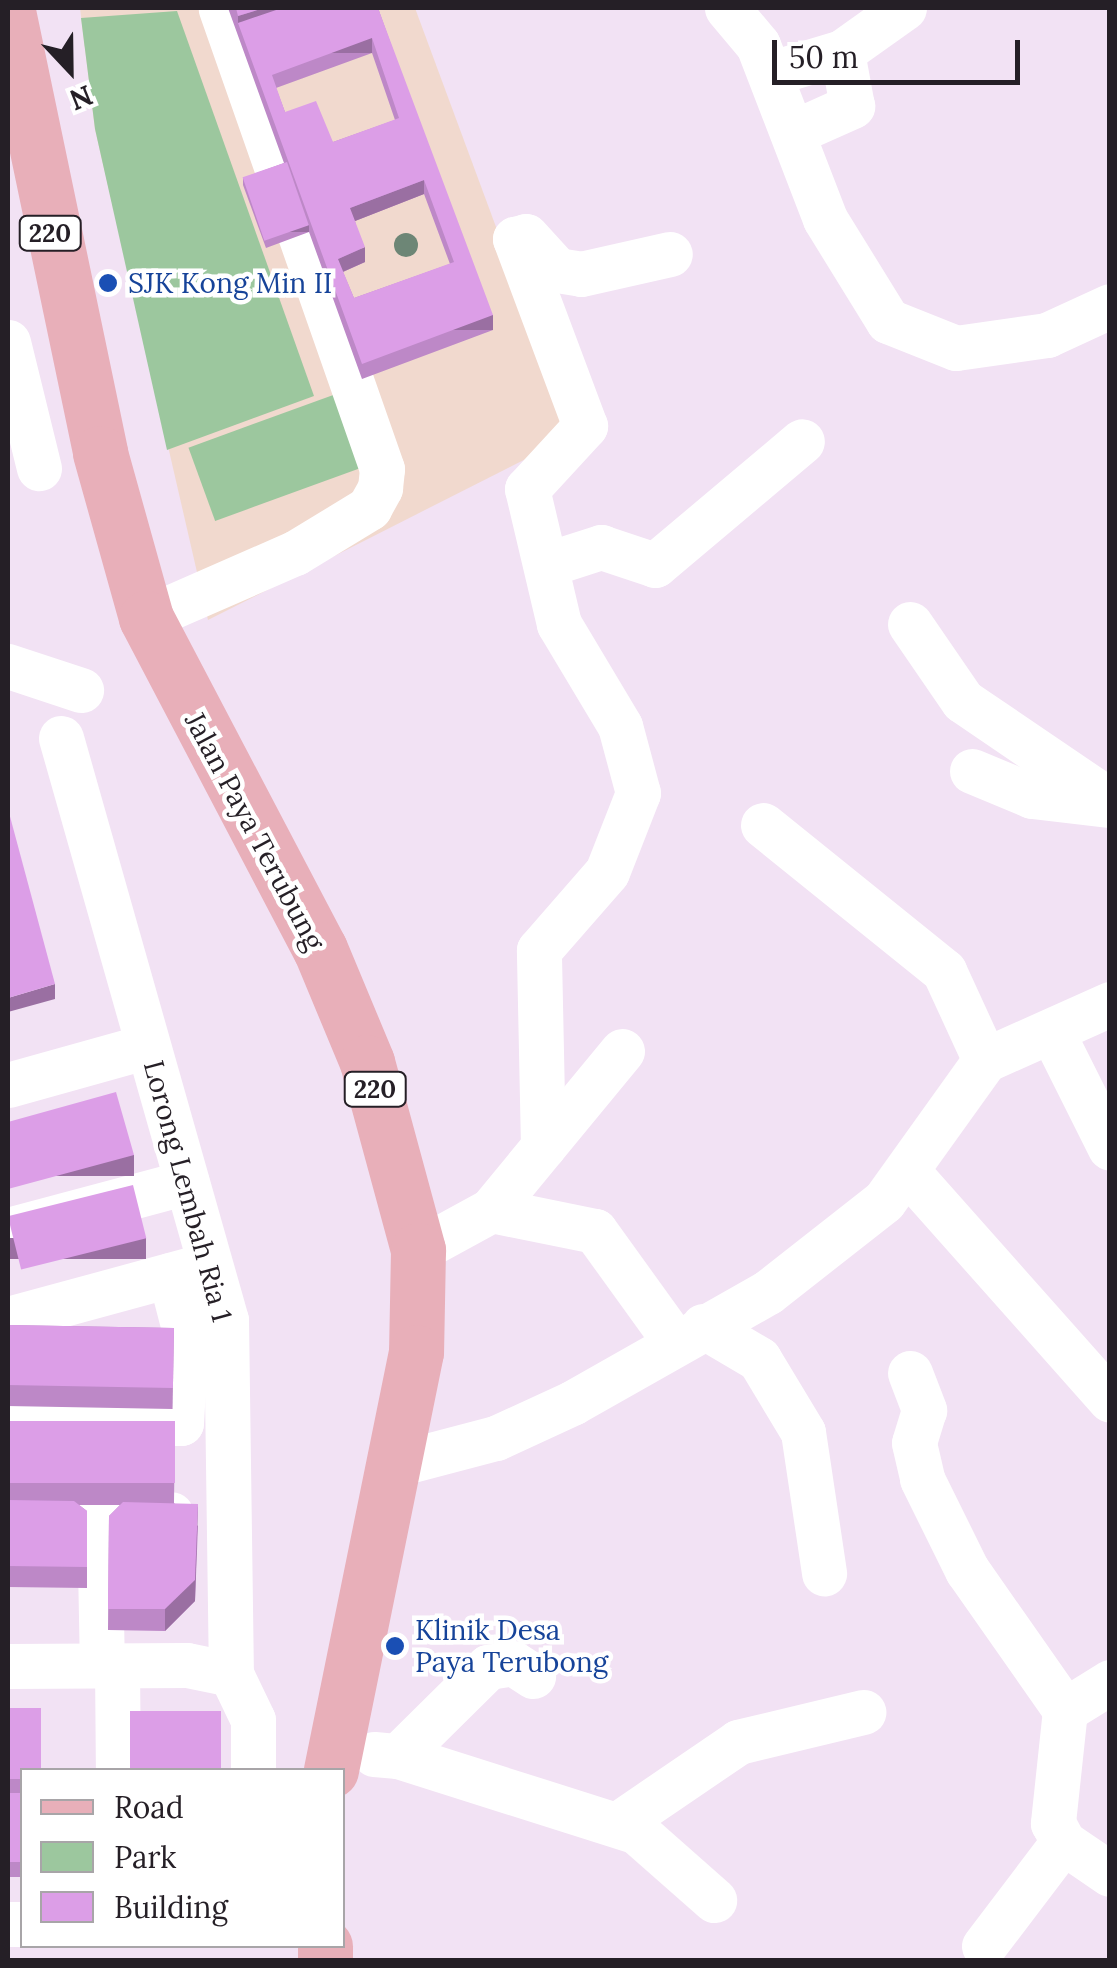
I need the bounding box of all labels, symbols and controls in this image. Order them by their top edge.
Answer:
north arrow [20,20,120,120]
scale bar [777,20,1024,82]
text: 50 m [789,38,859,76]
text: N [64,77,98,119]
road number: 220 [18,213,82,253]
place label: SJK Kong Min II [128,266,332,300]
marker: SJK Kong Min II [97,272,119,294]
street label: Jalan Paya Terubung [178,706,332,956]
street label: Lorong Lembah Ria 1 [137,1057,239,1325]
road number: 220 [342,1069,408,1109]
place label: Klinik Desa Paya Terubong [415,1613,608,1679]
marker: Klinik Desa Paya Terubong [384,1635,406,1657]
legend [20,1768,345,1948]
text: Road [114,1788,184,1826]
text: Park [114,1838,176,1876]
text: Building [114,1888,228,1926]

